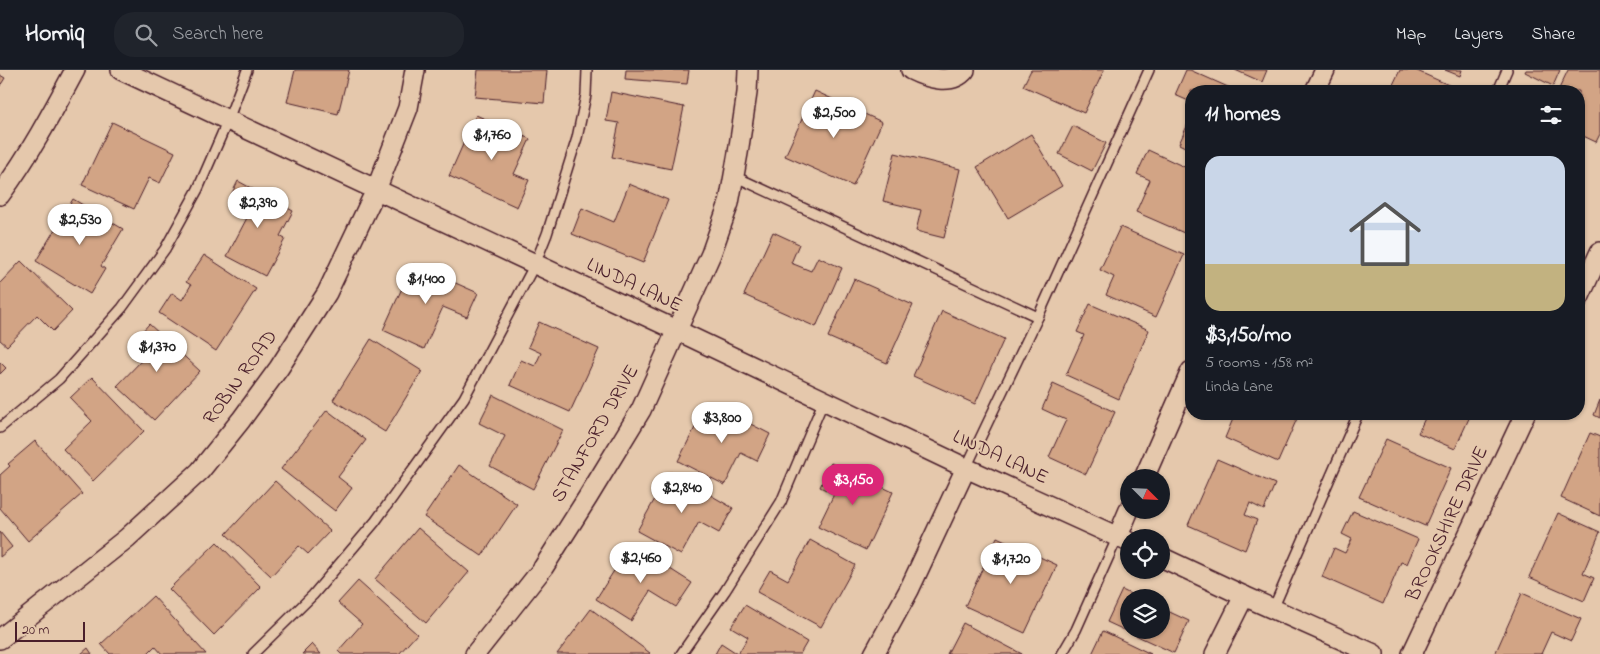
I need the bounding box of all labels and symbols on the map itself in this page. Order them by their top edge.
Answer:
pin: $2,500 [793,97,875,139]
pin: $1,760 [451,118,533,161]
pin: $2,390 [217,186,299,229]
pin: $2,530 [39,204,121,246]
street label: LINDA LANE [581,251,687,321]
pin: $1,400 [385,262,467,305]
street label: ROBIN ROAD [197,325,285,431]
pin: $1,370 [116,330,198,373]
street label: STANFORD DRIVE [545,360,647,508]
pin: $3,800 [681,402,763,444]
street label: LINDA LANE [947,423,1053,493]
street label: BROOKSHIRE DRIVE [1399,441,1497,608]
pin: $3,150 [812,464,894,506]
north arrow [1120,469,1170,519]
pin: $2,840 [641,472,723,514]
pin: $2,460 [600,542,682,584]
pin: $1,720 [970,542,1052,585]
scale bar [15,619,85,642]

